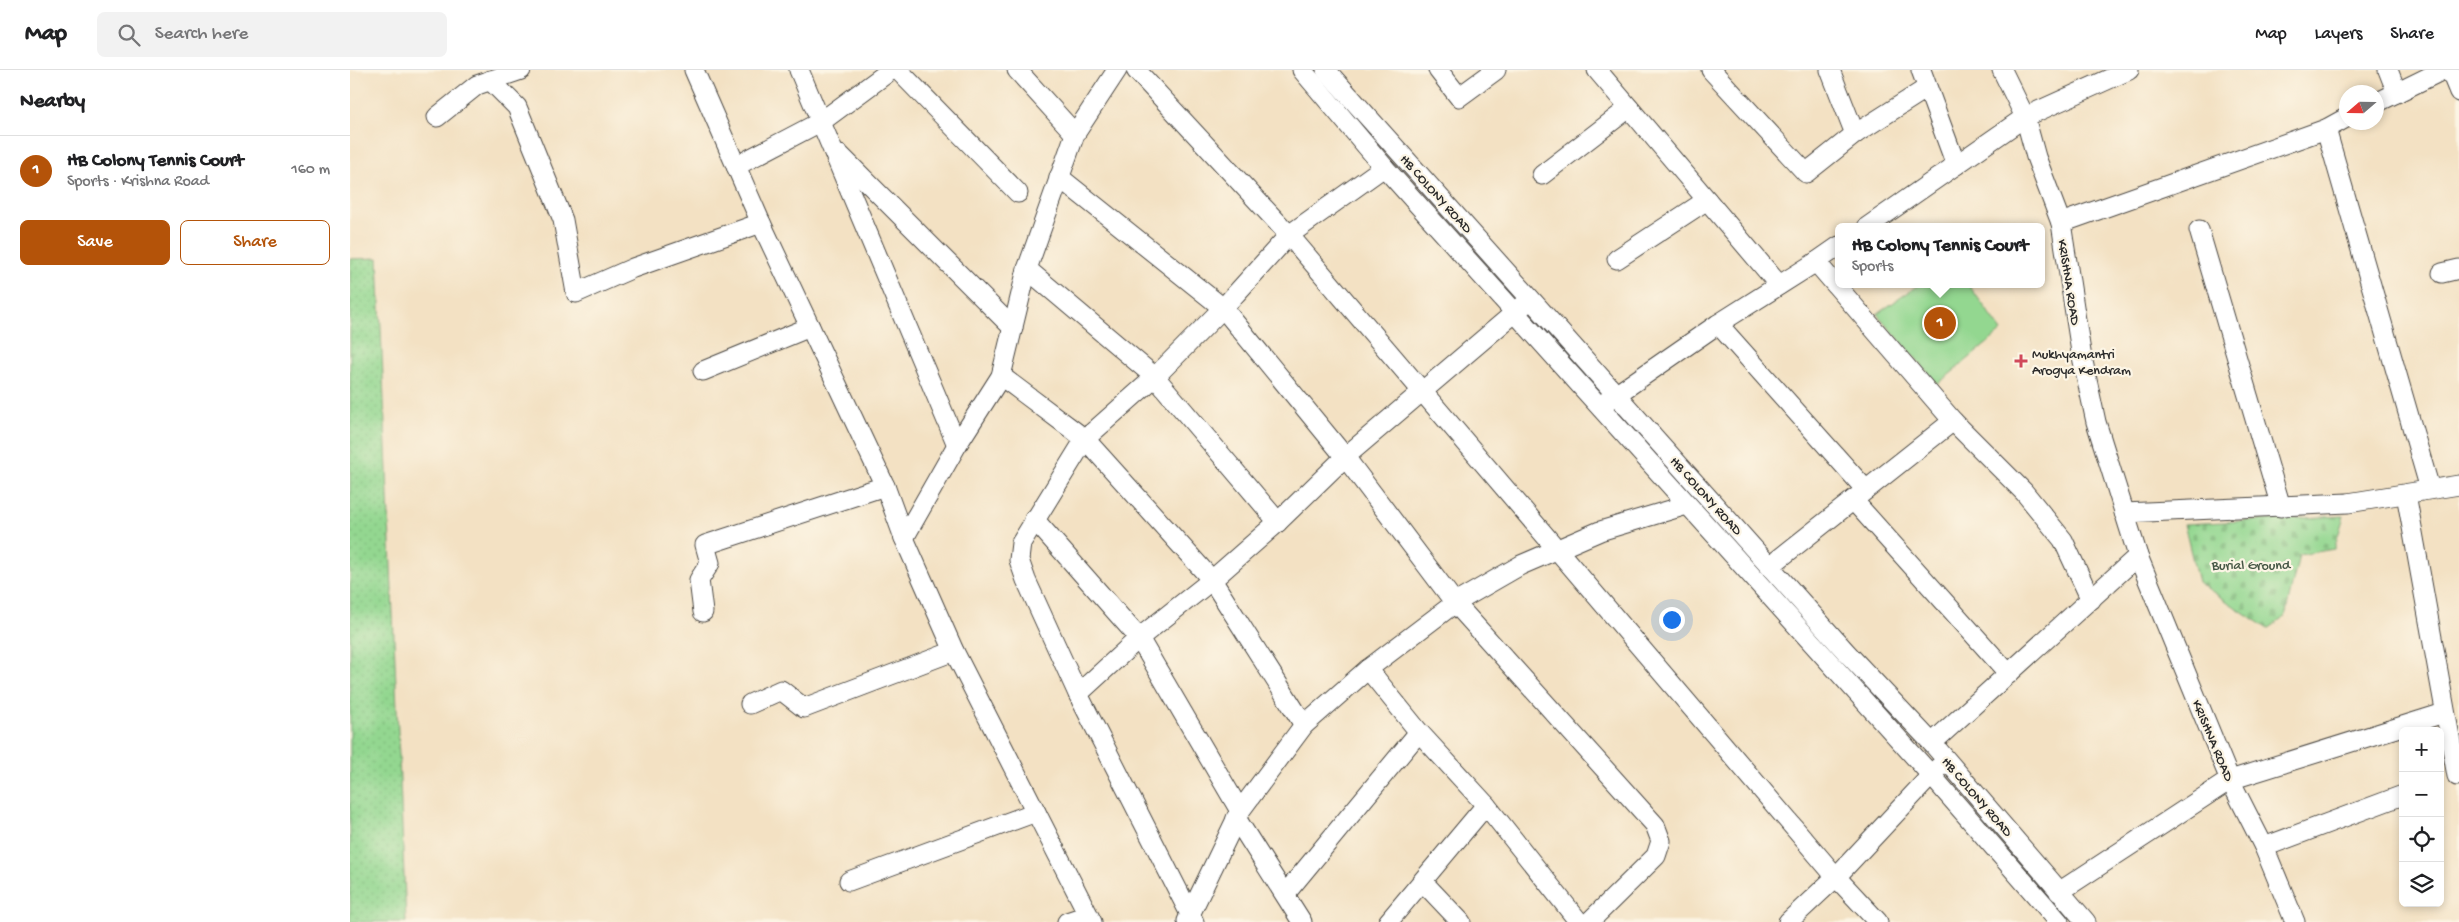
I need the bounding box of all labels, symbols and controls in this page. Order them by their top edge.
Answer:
search box [97,12,447,57]
text: Map [25,20,67,49]
icon: search [115,21,143,49]
text: Search here [155,23,248,46]
text: Map [2255,24,2287,45]
text: Layers [2315,24,2362,45]
text: Share [2390,24,2434,45]
north arrow [2339,85,2384,130]
text: Nearby [20,90,85,115]
text: HB Colony Tennis Court [67,150,243,173]
street label: HB COLONY ROAD [1395,152,1476,238]
text: 1 [33,161,39,180]
text: 160 m [291,161,330,180]
text: Sports · Krishna Road [67,173,209,192]
button: Save [20,220,170,265]
button: Share [180,220,330,265]
popup [1835,223,2045,288]
text: HB Colony Tennis Court [1852,235,2028,258]
street label: KRISHNA ROAD [2052,238,2083,327]
text: Sports [1852,258,1893,277]
pin: 1 [1924,304,1956,342]
place label: Mukhyamantri Arogya Kendram [2032,347,2131,380]
marker: Mukhyamantri Arogya Kendram [2014,354,2028,368]
street label: HB COLONY ROAD [1665,454,1746,540]
park label: Burial Ground [2211,558,2292,575]
your location [1659,607,1685,633]
street label: KRISHNA ROAD [2187,698,2237,785]
map controls [2399,727,2444,907]
button: + [2399,727,2444,772]
street label: HB COLONY ROAD [1937,754,2016,842]
button: − [2399,772,2444,817]
button: locate [2399,817,2444,862]
button: layers [2399,862,2444,907]

